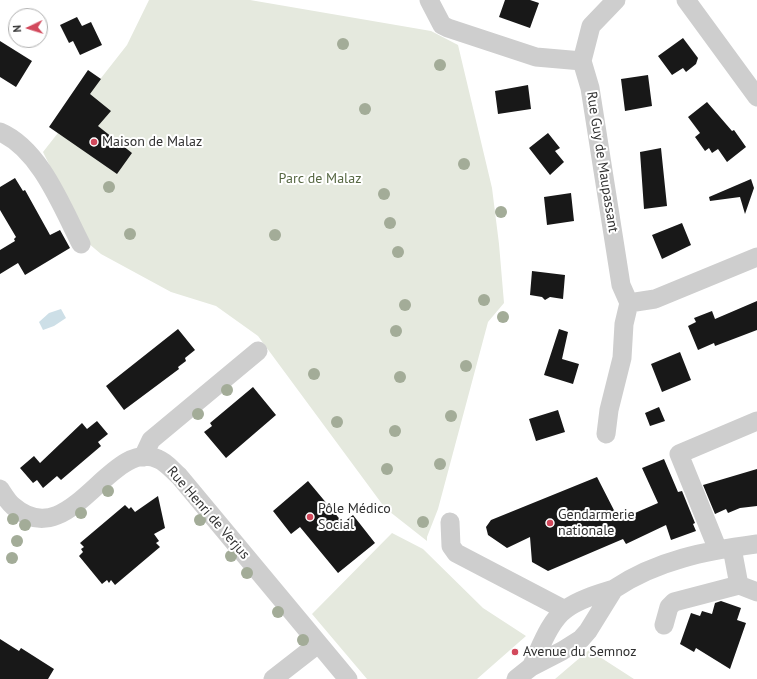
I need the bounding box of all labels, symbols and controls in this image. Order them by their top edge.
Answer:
north arrow [8,8,48,48]
text: N [10,25,24,33]
street label: Rue Guy de Maupassant [583,90,621,234]
place label: Maison de Malaz [102,134,202,150]
marker: Maison de Malaz [89,137,99,147]
park label: Parc de Malaz [279,171,361,187]
street label: Rue Henri de Verjus [163,463,253,563]
place label: Pôle Médico Social [318,501,391,534]
place label: Gendarmerie nationale [558,507,635,540]
marker: Pôle Médico Social [305,512,315,522]
marker: Gendarmerie nationale [545,518,555,528]
place label: Avenue du Semnoz [523,644,636,660]
marker: Avenue du Semnoz [510,647,520,657]

